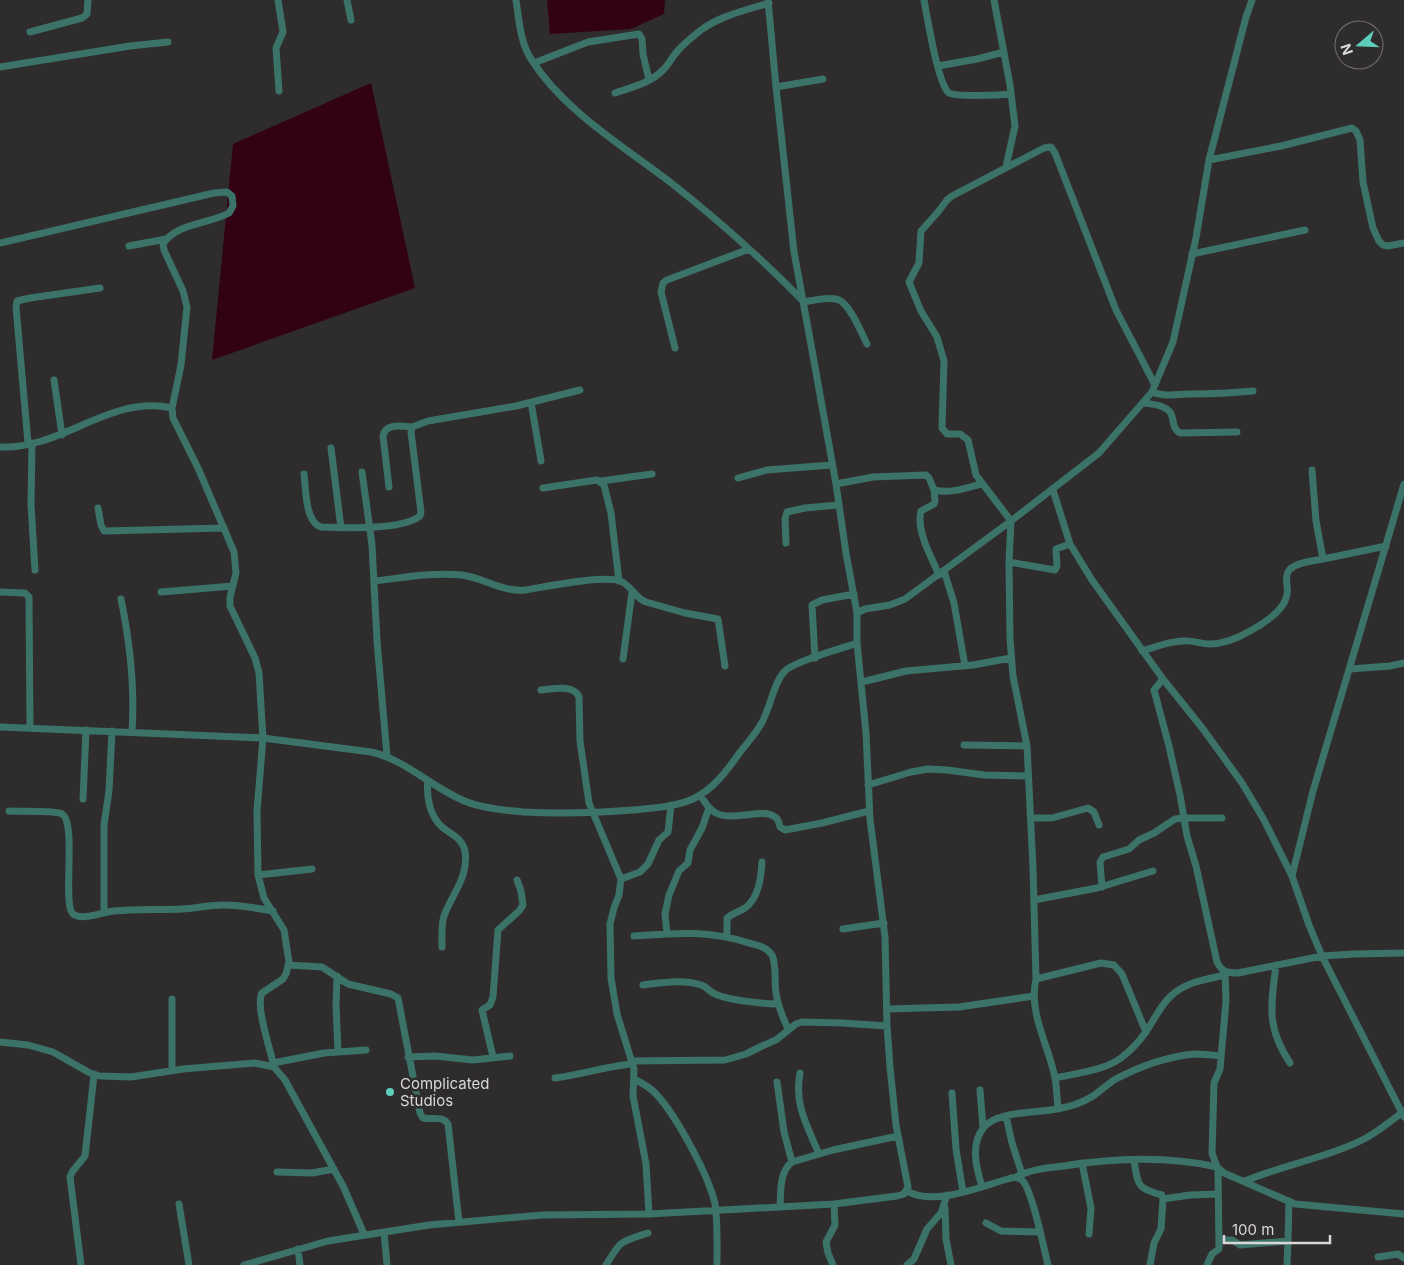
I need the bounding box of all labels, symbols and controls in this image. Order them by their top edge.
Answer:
north arrow [1334,20,1384,70]
text: N [1336,42,1356,57]
place label: Complicated Studios [400,1074,489,1110]
marker: Complicated Studios [384,1086,396,1098]
scale bar [1224,1212,1330,1244]
text: 100 m [1232,1220,1274,1239]

